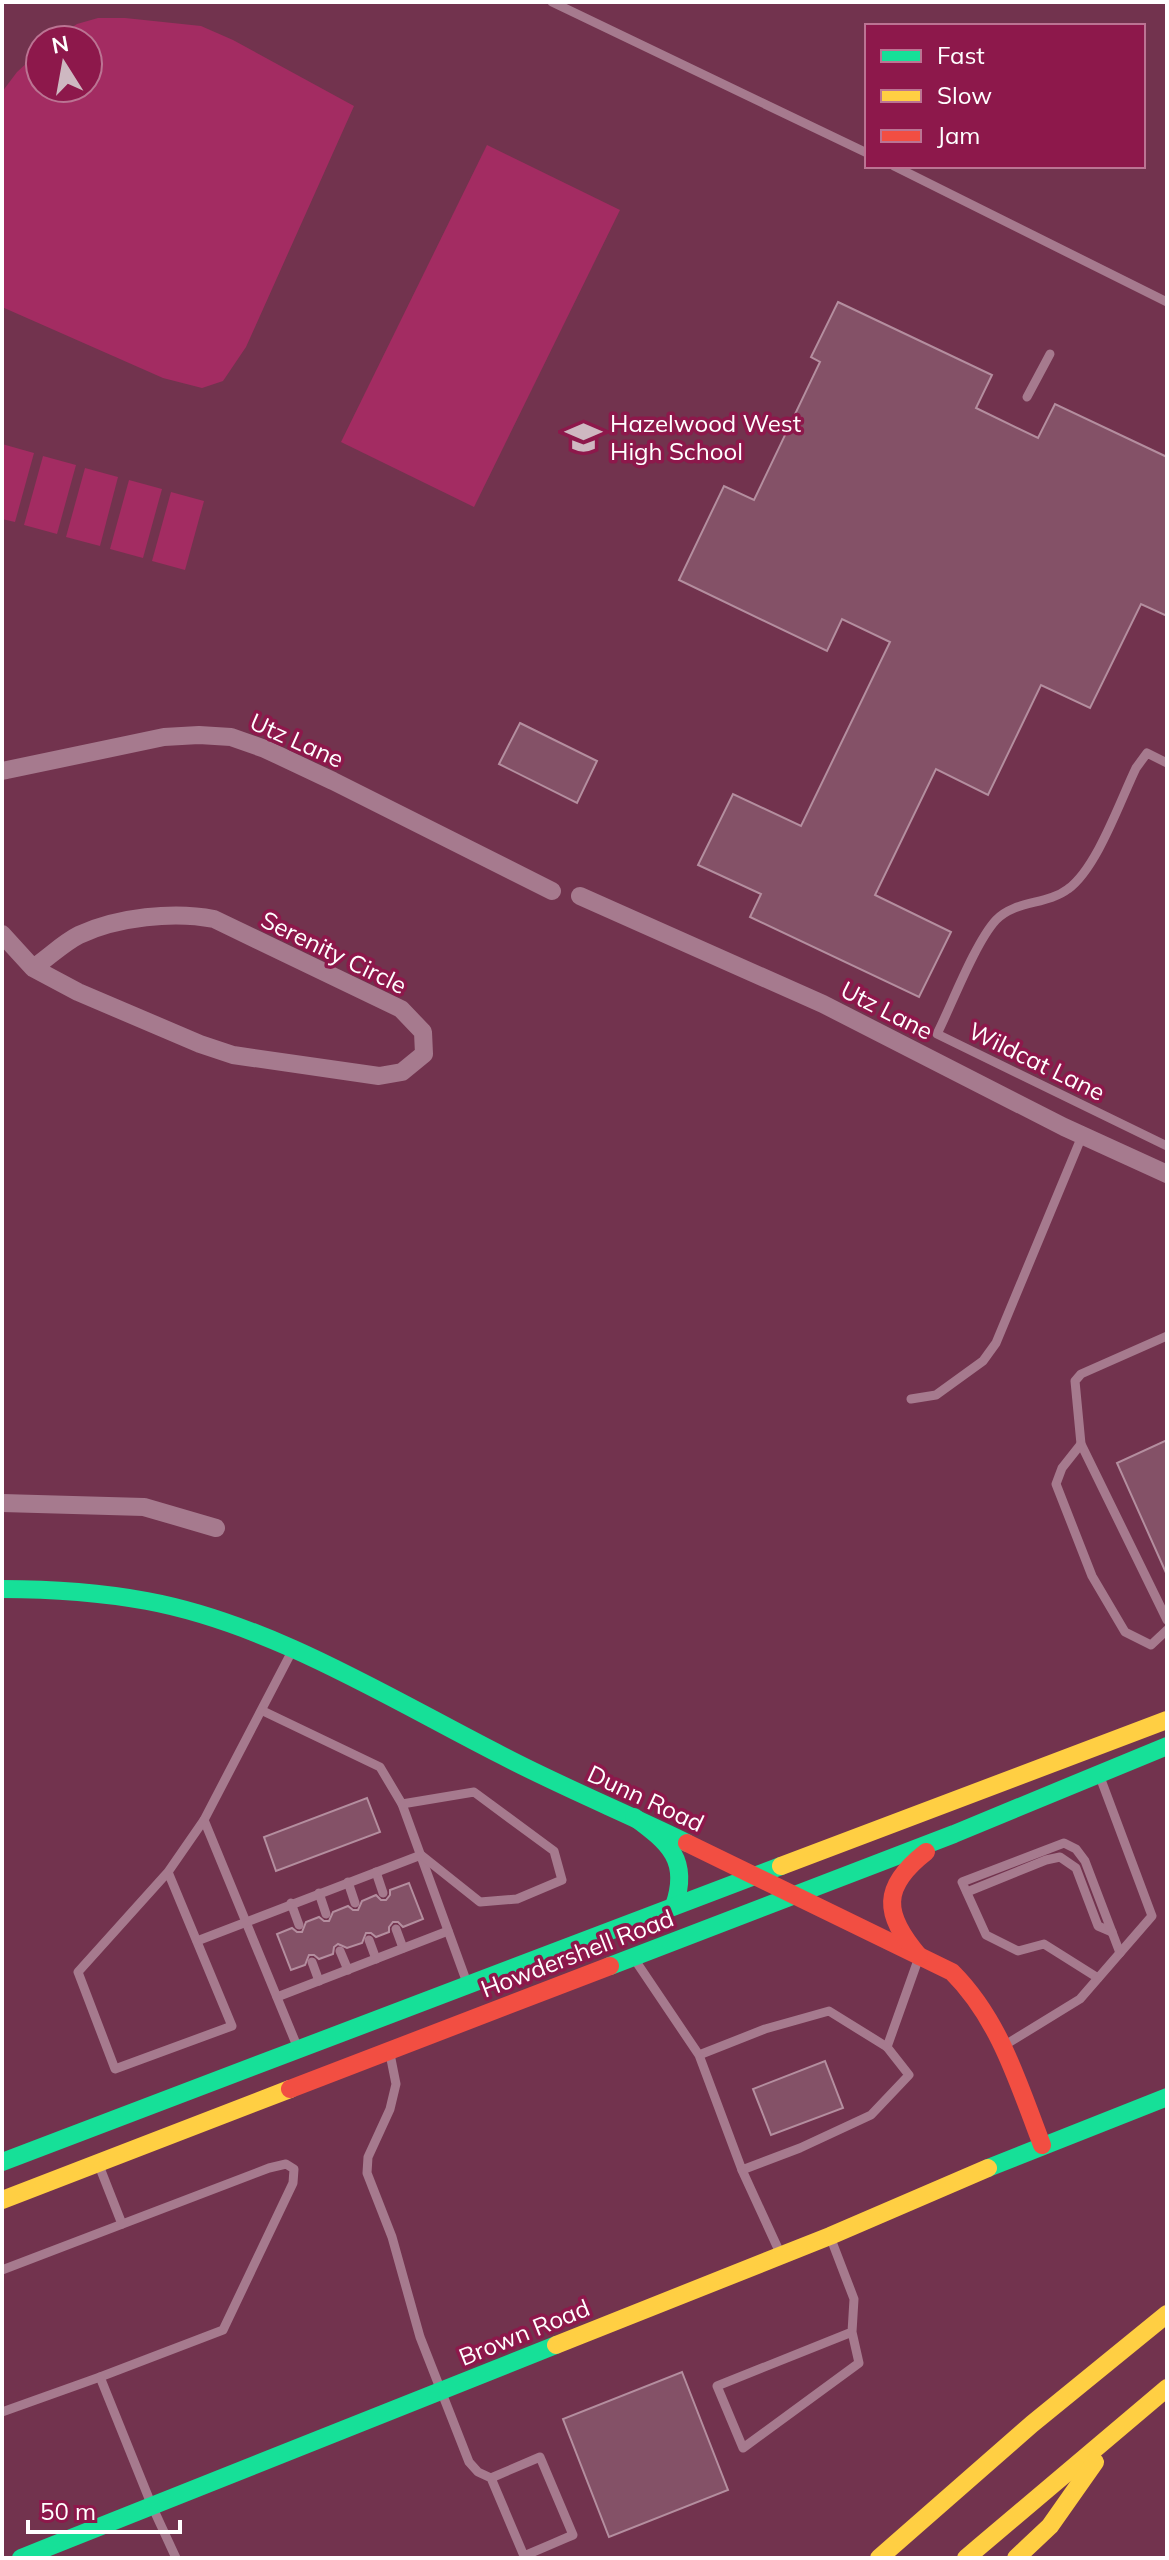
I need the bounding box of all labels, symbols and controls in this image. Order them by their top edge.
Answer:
north arrow [24,24,104,104]
legend [865,24,1145,168]
text: N [49,29,71,60]
text: Fast [937,40,985,70]
text: Slow [937,80,992,110]
text: Jam [937,120,980,150]
place label: Hazelwood West High School [610,408,801,466]
school or university icon: Hazelwood West High School [565,418,603,456]
street label: Utz Lane [246,706,348,774]
street label: Serenity Circle [256,904,412,1000]
street label: Utz Lane [836,974,938,1046]
street label: Wildcat Lane [964,1015,1110,1107]
street label: Dunn Road [583,1758,709,1838]
street label: Howdershell Road [476,1902,678,2004]
street label: Brown Road [454,2292,594,2372]
scale bar [28,2484,180,2534]
text: 50 m [40,2496,96,2526]

